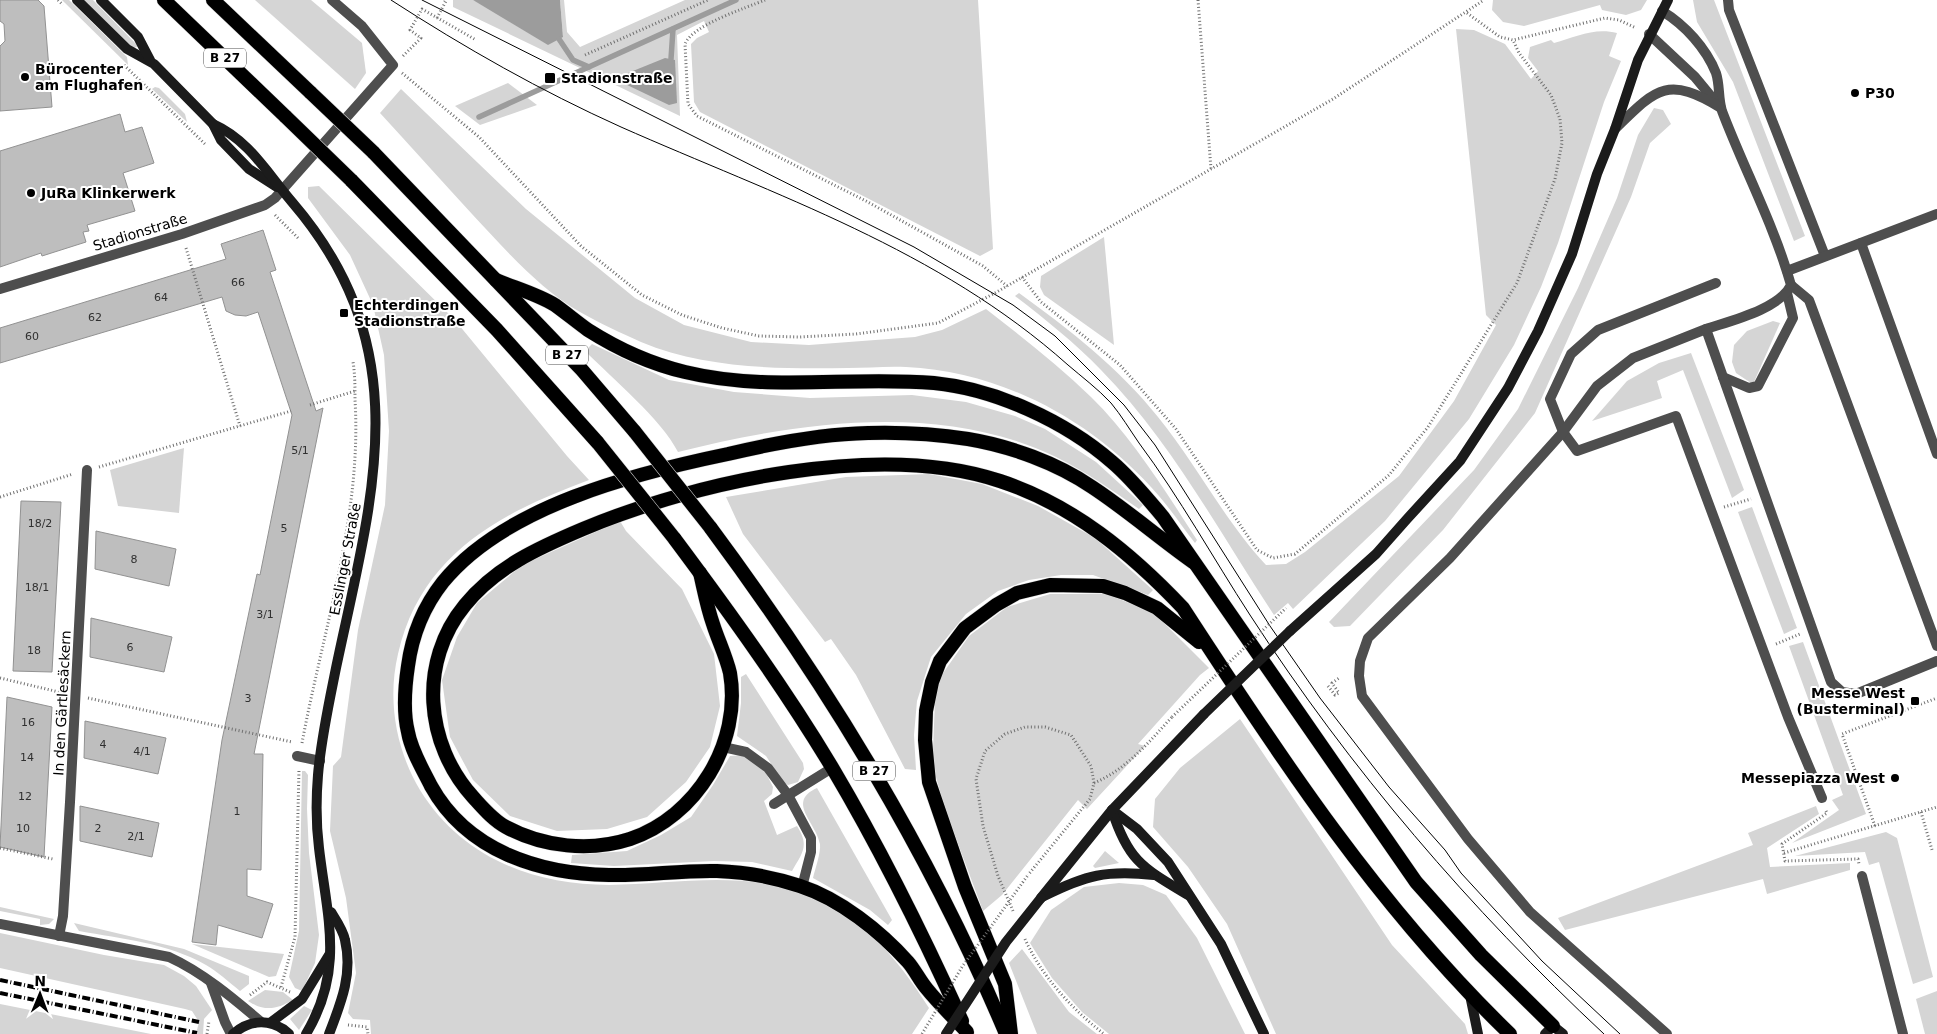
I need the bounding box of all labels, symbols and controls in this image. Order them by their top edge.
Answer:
road number: B 27 [204,48,246,68]
place label: Bürocenter am Flughafen [35,61,143,93]
place label: Stadionstraße [561,70,673,86]
marker: Bürocenter am Flughafen [19,71,31,83]
marker: Stadionstraße [543,71,557,85]
place label: P30 [1865,85,1895,101]
marker: P30 [1849,87,1861,99]
place label: JuRa Klinkerwerk [40,185,176,201]
marker: JuRa Klinkerwerk [25,187,37,199]
street label: Stadionstraße [91,210,189,254]
house number: 66 [231,276,245,289]
house number: 64 [154,291,168,304]
place label: Echterdingen Stadionstraße [354,297,466,329]
marker: Echterdingen Stadionstraße [338,307,350,319]
house number: 62 [88,311,102,324]
house number: 60 [25,330,39,343]
road number: B 27 [546,346,588,364]
house number: 5/1 [291,444,309,457]
street label: Esslinger Straße [326,502,364,616]
house number: 18/2 [28,517,52,530]
house number: 5 [281,522,288,535]
house number: 8 [131,553,138,566]
house number: 18/1 [25,581,49,594]
house number: 3/1 [256,608,274,621]
street label: In den Gärtlesäckern [50,630,74,776]
house number: 6 [127,641,134,654]
house number: 18 [27,644,41,657]
place label: Messe West (Busterminal) [1797,685,1905,717]
house number: 3 [245,692,252,705]
marker: Messe West (Busterminal) [1909,695,1921,707]
house number: 16 [21,716,35,729]
house number: 4 [100,738,107,751]
house number: 4/1 [133,745,151,758]
house number: 14 [20,751,34,764]
road number: B 27 [853,761,895,780]
place label: Messepiazza West [1741,770,1885,786]
marker: Messepiazza West [1889,772,1901,784]
house number: 12 [18,790,32,803]
house number: 1 [234,805,241,818]
house number: 10 [16,822,30,835]
house number: 2 [95,822,102,835]
house number: 2/1 [127,830,145,843]
north arrow [15,969,65,1019]
text: N [34,973,46,989]

